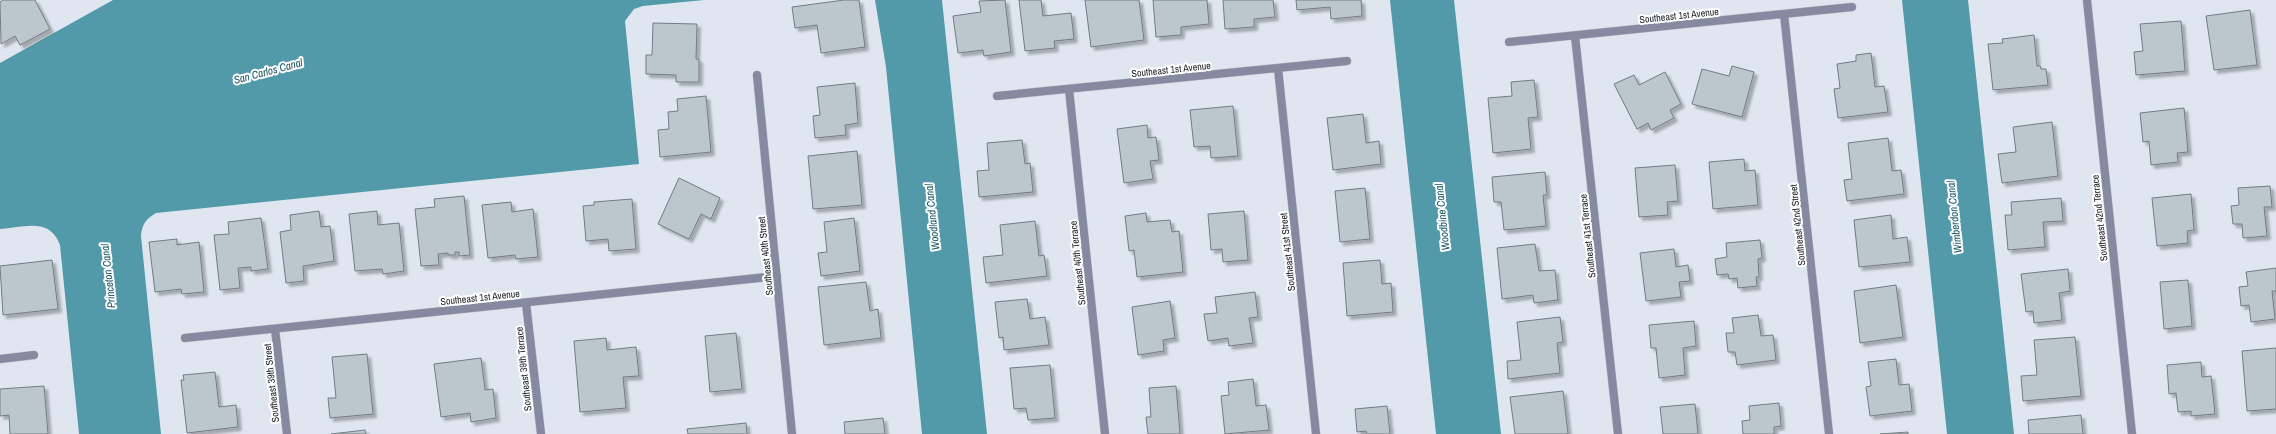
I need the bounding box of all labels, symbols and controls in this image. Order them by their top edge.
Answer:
street label: Southeast 1st Avenue [1639,5,1720,26]
water label: San Carlos Canal [232,55,305,87]
street label: Southeast 1st Avenue [1131,59,1212,80]
street label: Southeast 42nd Terrace [2088,174,2111,262]
water label: Wimberdon Canal [1943,179,1965,254]
water label: Woodland Canal [921,182,942,251]
water label: Woodbine Canal [1431,182,1452,251]
street label: Southeast 42nd Street [1787,183,1808,266]
street label: Southeast 41st Terrace [1577,193,1598,278]
street label: Southeast 41st Street [1277,211,1298,292]
street label: Southeast 40th Street [755,215,776,296]
street label: Southeast 40th Terrace [1067,220,1088,306]
water label: Princeton Canal [98,242,118,309]
street label: Southeast 1st Avenue [440,287,521,308]
street label: Southeast 39th Terrace [513,326,534,412]
street label: Southeast 39th Street [261,342,282,423]

